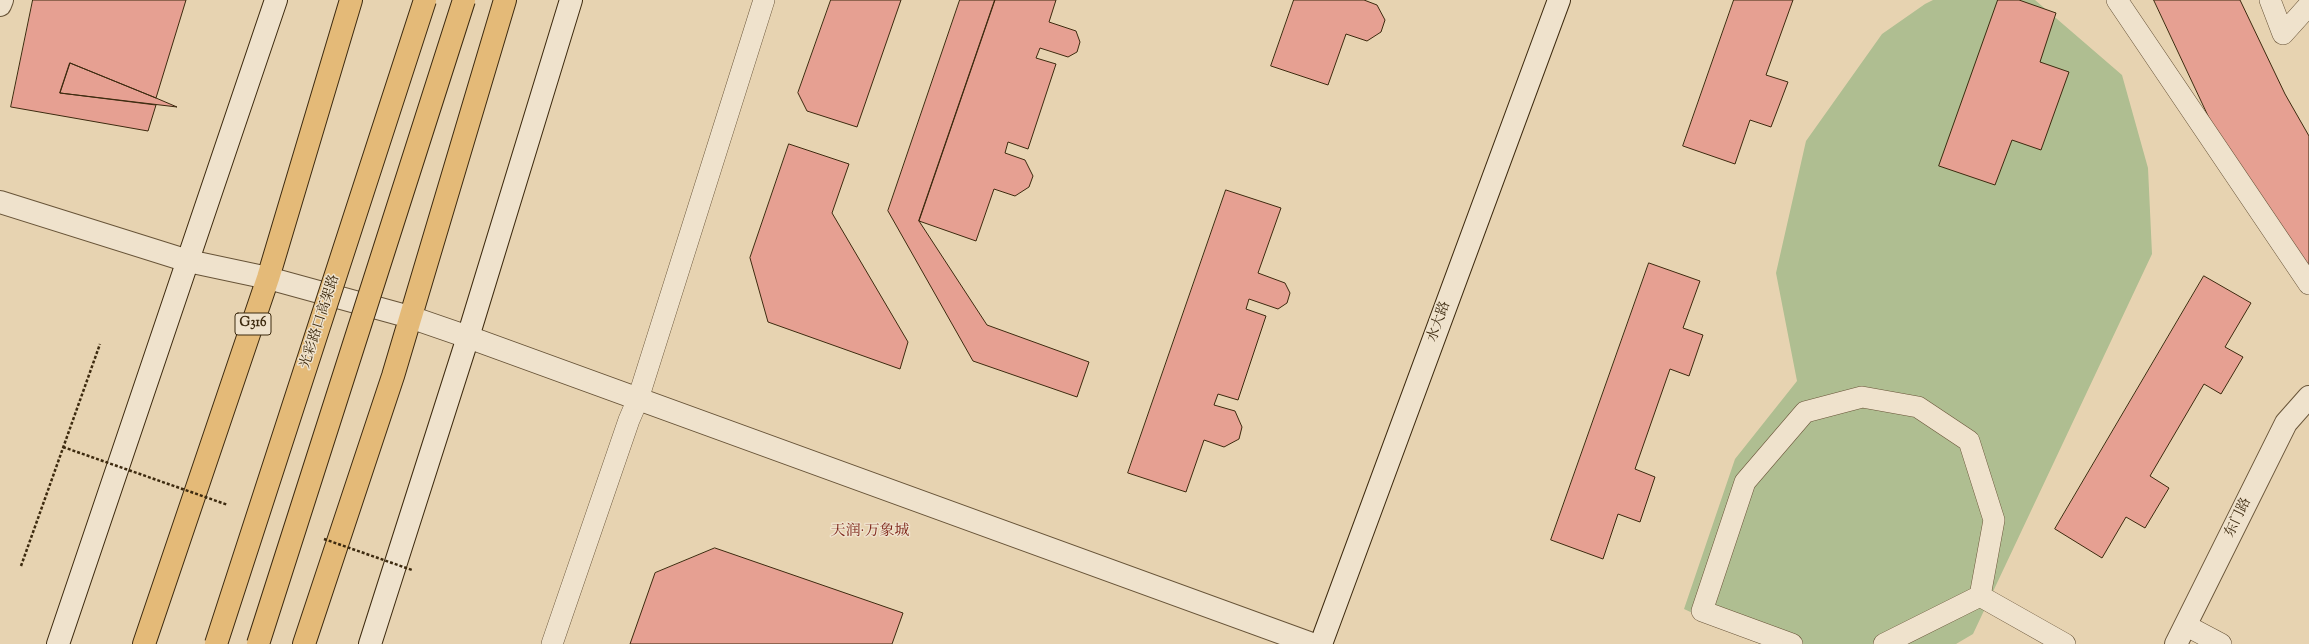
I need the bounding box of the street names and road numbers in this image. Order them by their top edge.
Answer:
street label: 光彩路口高架路 [298,273,344,371]
street label: 水大路 [1425,299,1455,345]
road number: G316 [235,313,271,335]
street label: 东门路 [2222,495,2256,541]

